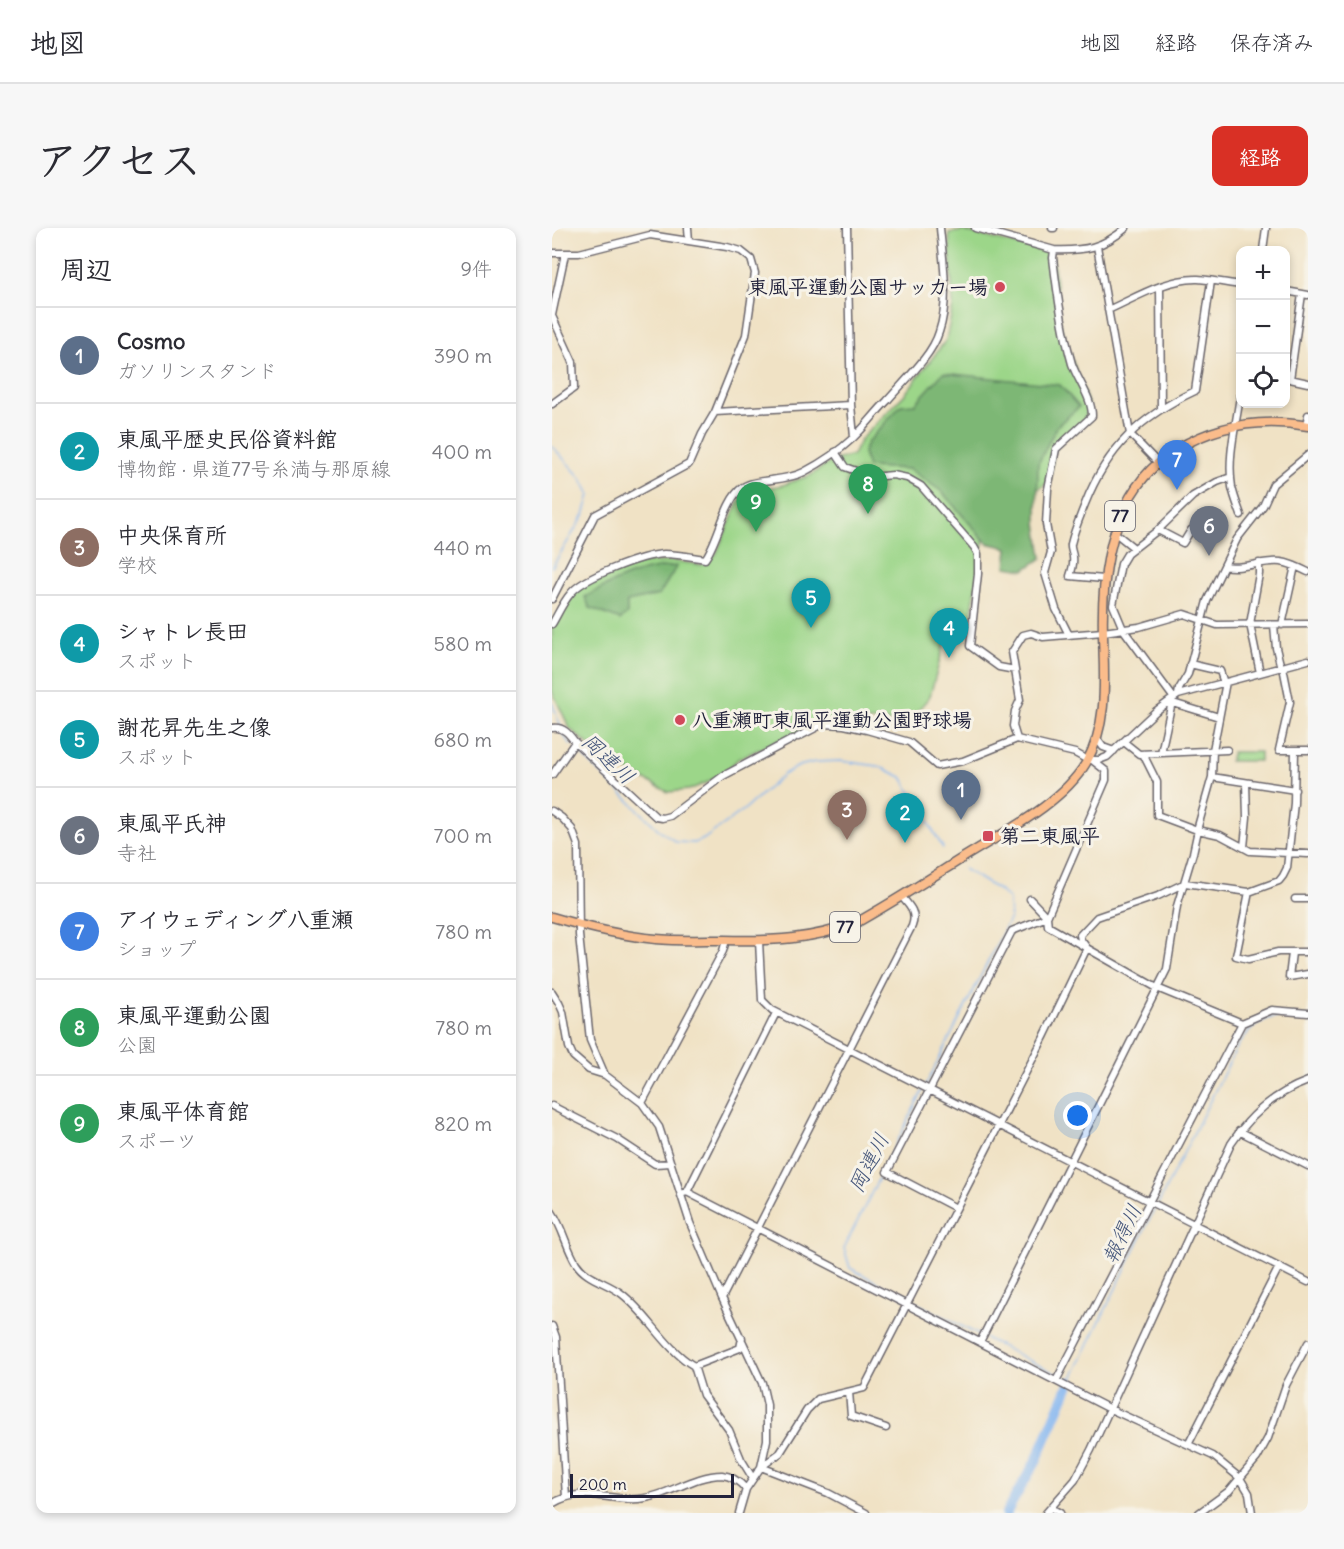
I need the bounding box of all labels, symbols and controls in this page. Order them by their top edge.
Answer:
text: 地図 [30,25,86,61]
text: 地図 [1080,29,1122,56]
text: 経路 [1155,29,1197,56]
text: 保存済み [1230,29,1314,56]
button: 経路 [1212,126,1308,186]
text: アクセス [36,134,201,186]
map controls [1236,246,1290,408]
button: + [1236,246,1290,300]
text: 周辺 [60,253,112,286]
text: 9件 [461,256,492,281]
place label: 東風平運動公園サッカー場 [748,274,988,299]
marker: 東風平運動公園サッカー場 [993,280,1007,294]
button: − [1236,300,1290,354]
text: Cosmo [117,327,185,355]
text: 1 [76,343,83,368]
text: 390 m [434,343,492,368]
button: locate [1236,354,1290,408]
text: ガソリンスタンド [117,358,277,383]
text: 東風平歴史民俗資料館 [117,425,337,453]
text: 2 [74,439,85,464]
text: 400 m [432,439,492,464]
pin: 7 [1158,440,1196,490]
text: 博物館 · 県道77号糸満与那原線 [117,456,391,481]
pin: 8 [848,464,888,514]
pin: 9 [736,482,776,532]
road number: 77 [1105,501,1135,531]
pin: 6 [1190,506,1228,556]
text: 中央保育所 [117,521,227,549]
text: 3 [74,535,85,560]
text: 440 m [433,535,492,560]
text: 学校 [117,552,157,577]
pin: 5 [792,578,830,628]
pin: 4 [930,608,968,658]
text: シャトレ長田 [117,617,248,645]
text: 4 [74,631,85,656]
text: 580 m [434,631,492,656]
text: スポット [117,648,197,673]
place label: 八重瀬町東風平運動公園野球場 [692,707,972,732]
text: 謝花昇先生之像 [117,713,271,741]
marker: 八重瀬町東風平運動公園野球場 [673,713,687,727]
text: 5 [74,727,85,752]
text: 680 m [433,727,492,752]
water label: 岡連川 [576,727,641,790]
text: スポット [117,744,197,769]
pin: 1 [942,770,980,820]
pin: 3 [828,790,866,840]
pin: 2 [886,794,924,843]
text: 東風平氏神 [117,809,227,837]
text: 6 [74,823,85,848]
text: 700 m [434,823,492,848]
place label: 第二東風平 [1000,823,1100,848]
marker: 第二東風平 [981,829,995,843]
text: 寺社 [117,840,157,865]
text: アイウェディング八重瀬 [117,905,353,933]
road number: 77 [830,912,860,942]
text: 7 [75,919,84,944]
text: 780 m [435,919,492,944]
text: ショップ [117,936,196,961]
text: 東風平運動公園 [117,1001,271,1029]
text: 8 [74,1015,85,1040]
text: 780 m [435,1015,492,1040]
text: 公園 [117,1032,157,1057]
text: 東風平体育館 [117,1097,249,1125]
your location [1063,1101,1092,1130]
text: 9 [74,1111,85,1136]
text: 820 m [434,1111,492,1136]
text: スポーツ [117,1128,197,1153]
water label: 岡連川 [842,1129,895,1197]
water label: 報得川 [1096,1200,1147,1268]
scale bar [570,1471,734,1498]
text: 200 m [579,1474,627,1494]

